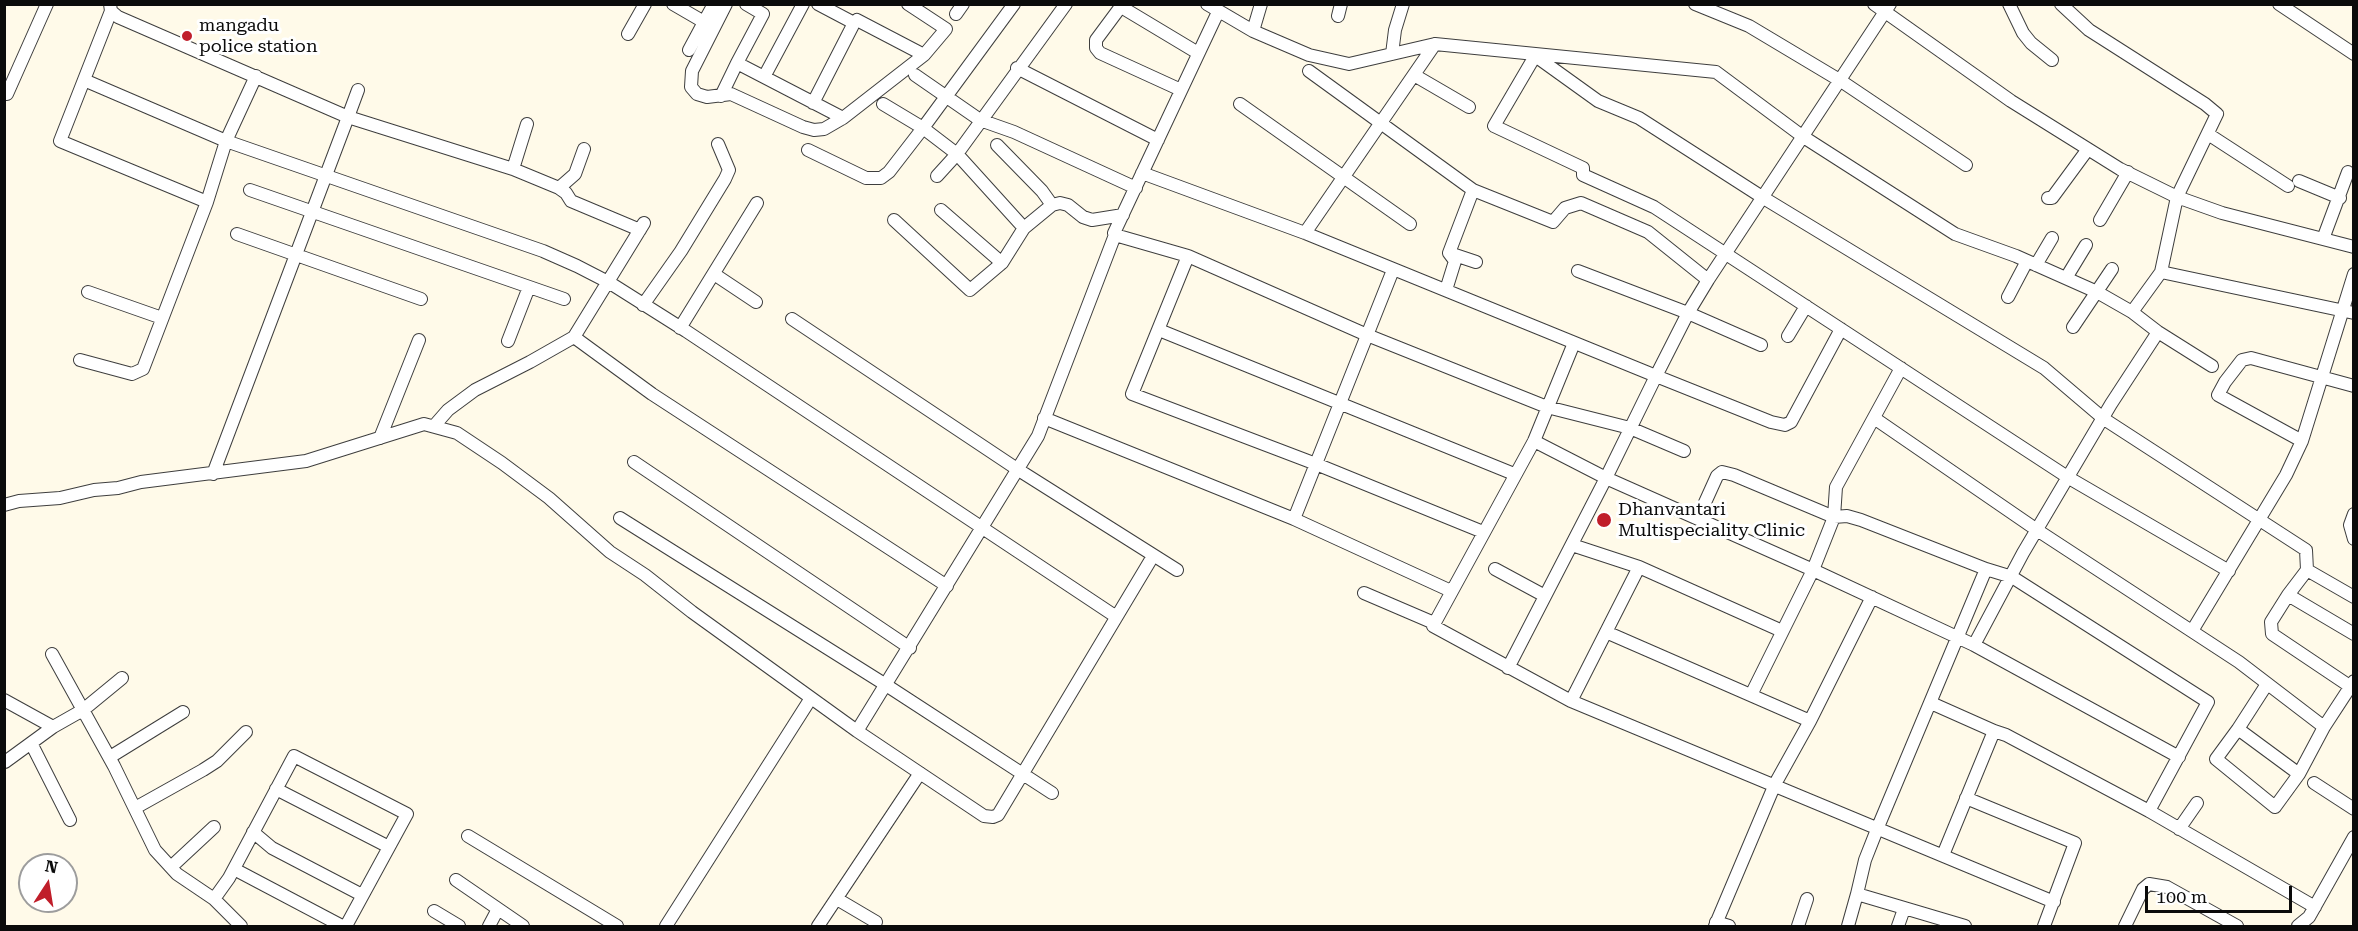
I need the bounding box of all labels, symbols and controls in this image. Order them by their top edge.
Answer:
place label: mangadu police station [199,15,317,57]
marker: mangadu police station [180,29,194,43]
place label: Dhanvantari Multispeciality Clinic [1618,499,1805,542]
marker: Dhanvantari Multispeciality Clinic [1595,511,1613,529]
north arrow [18,853,78,913]
text: N [43,856,59,877]
scale bar [2148,874,2295,912]
text: 100 m [2156,886,2207,907]

